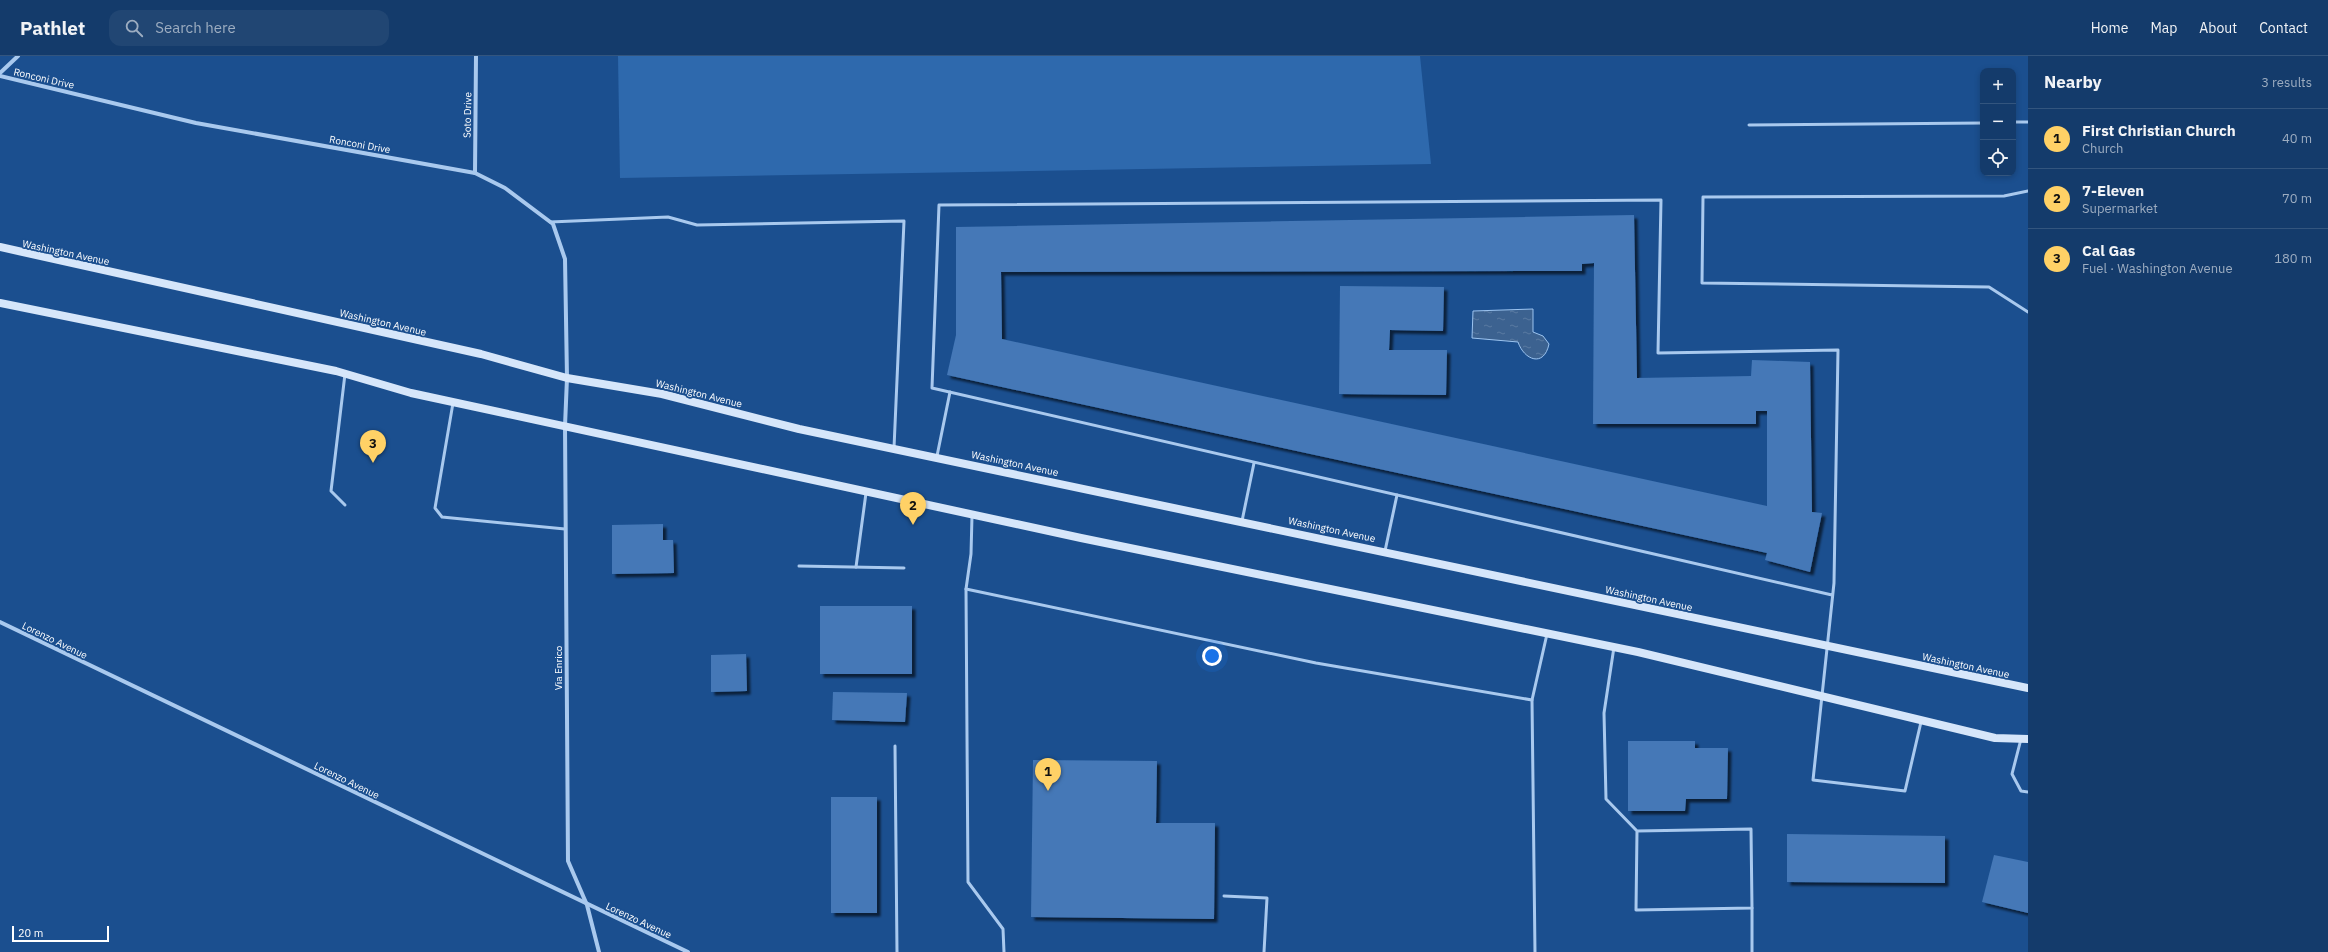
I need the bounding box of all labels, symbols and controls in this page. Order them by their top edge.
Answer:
search box [109,10,389,46]
text: Pathlet [20,16,85,40]
icon: search [123,17,145,39]
text: Search here [155,18,236,37]
text: Home [2091,19,2128,37]
text: Map [2150,19,2177,37]
text: About [2199,19,2237,37]
text: Contact [2259,19,2308,37]
street label: Ronconi Drive [12,65,76,92]
map controls [1980,68,2016,176]
button: + [1980,68,2016,104]
text: Nearby [2044,71,2102,93]
text: 3 results [2261,74,2312,91]
street label: Soto Drive [461,91,474,138]
button: − [1980,104,2016,140]
text: First Christian Church [2082,121,2236,140]
text: 1 [2053,130,2061,147]
text: 40 m [2282,130,2312,147]
street label: Ronconi Drive [328,133,392,156]
button: locate [1980,140,2016,176]
text: Church [2082,140,2123,157]
text: 7-Eleven [2082,181,2144,200]
text: 2 [2053,190,2061,207]
text: 70 m [2282,190,2312,207]
text: Supermarket [2082,200,2158,217]
street label: Washington Avenue [21,237,111,268]
text: Cal Gas [2082,241,2135,260]
text: 3 [2053,250,2061,267]
text: 180 m [2274,250,2312,267]
text: Fuel · Washington Avenue [2082,260,2233,277]
street label: Washington Avenue [338,306,428,339]
street label: Washington Avenue [654,376,744,411]
pin: 3 [360,430,386,463]
street label: Washington Avenue [970,448,1060,479]
pin: 2 [900,492,926,525]
street label: Washington Avenue [1287,514,1377,545]
street label: Washington Avenue [1604,583,1694,614]
street label: Lorenzo Avenue [20,619,90,662]
street label: Via Enrico [552,645,565,690]
your location [1202,646,1222,666]
street label: Washington Avenue [1921,650,2011,681]
pin: 1 [1035,758,1061,791]
street label: Lorenzo Avenue [312,759,382,802]
street label: Lorenzo Avenue [604,900,674,942]
scale bar [12,924,109,943]
text: 20 m [18,926,43,940]

